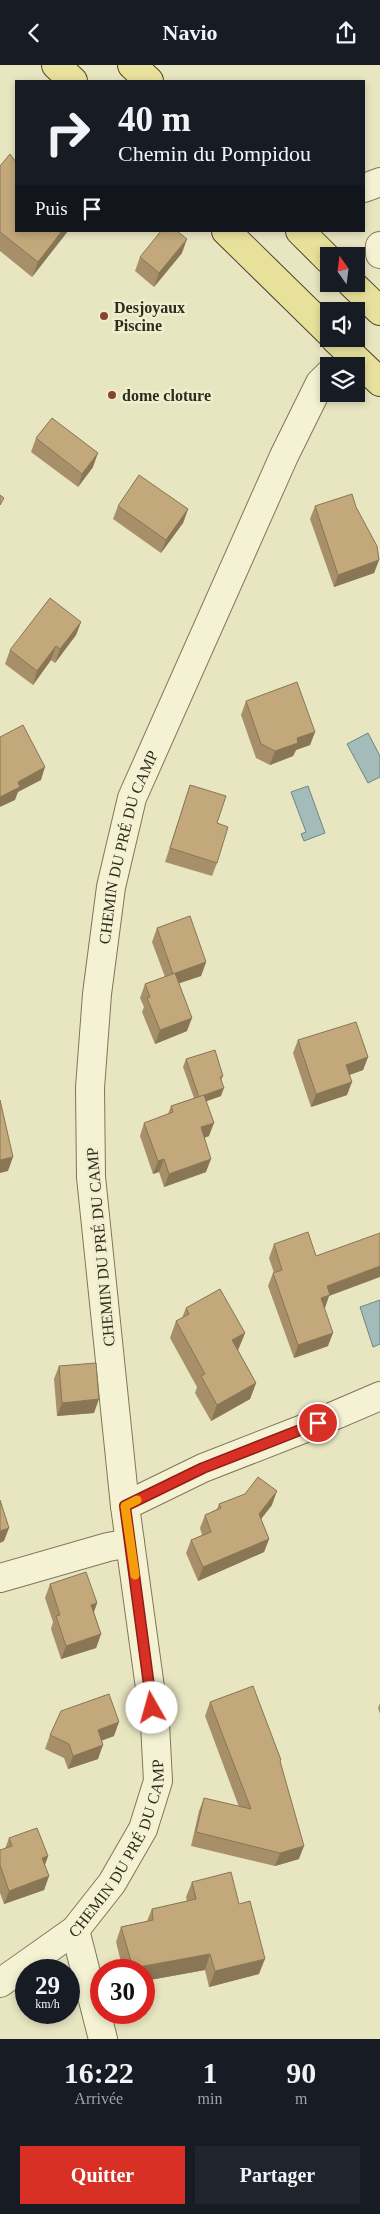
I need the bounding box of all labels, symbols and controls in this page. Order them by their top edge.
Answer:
icon: back [20,19,48,47]
icon: share [332,19,360,47]
text: Navio [163,20,218,45]
icon: right [35,100,100,165]
text: 40 m [118,100,191,139]
text: Chemin du Pompidou [118,141,311,166]
icon: arrive [78,195,106,223]
text: Puis [35,198,68,219]
north arrow [320,247,365,293]
map controls [320,247,365,402]
place label: Desjoyaux Piscine [114,299,185,334]
button: sound [320,302,365,347]
marker: Desjoyaux Piscine [98,310,110,322]
button: layers [320,357,365,402]
place label: dome cloture [122,387,211,404]
marker: dome cloture [106,389,118,401]
street label: CHEMIN DU PRÉ DU CAMP [96,748,161,945]
street label: CHEMIN DU PRÉ DU CAMP [82,1146,118,1347]
pin [297,1402,339,1444]
icon: arrive [304,1409,332,1437]
position arrow [125,1681,177,1733]
street label: CHEMIN DU PRÉ DU CAMP [66,1759,167,1941]
speed limit sign: 30 [90,1959,155,2024]
text: 29 [35,1972,60,1999]
text: km/h [35,1997,60,2011]
text: 16:22 [64,2056,134,2089]
text: 1 [202,2056,217,2089]
text: 90 [286,2056,316,2089]
text: Arrivée [74,2090,123,2107]
text: min [198,2090,222,2107]
text: m [295,2090,307,2107]
button: Quitter [20,2146,185,2204]
button: Partager [195,2146,360,2204]

